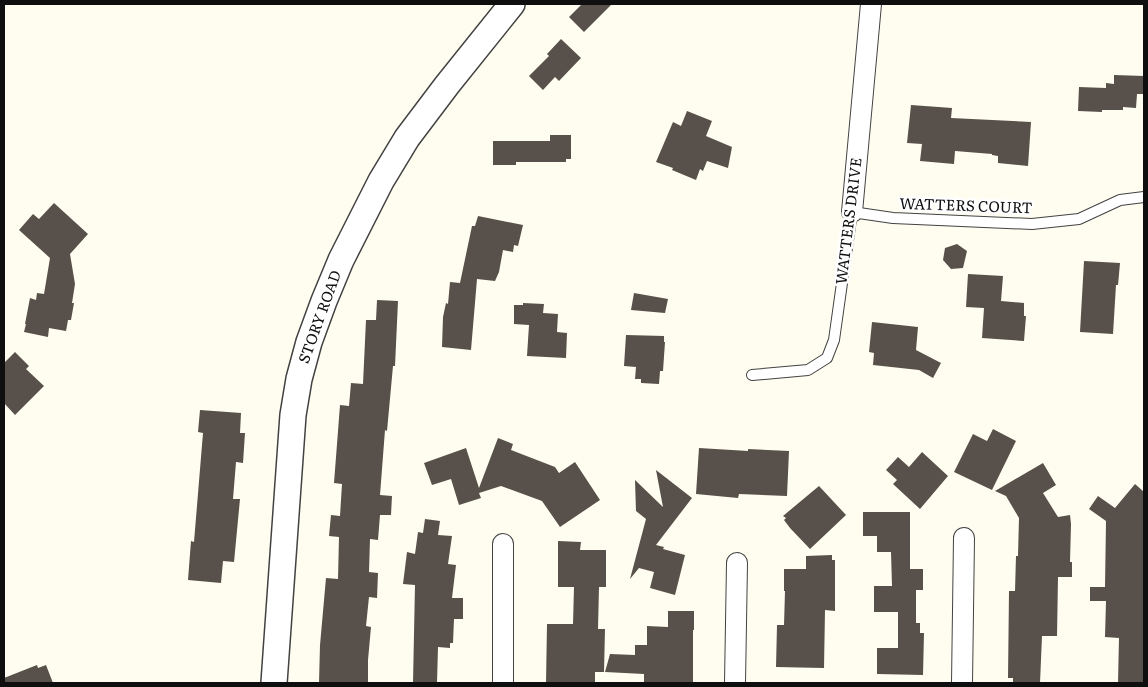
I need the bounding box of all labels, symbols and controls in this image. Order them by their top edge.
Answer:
street label: WATTERS DRIVE [828,156,867,286]
street label: WATTERS COURT [899,191,1033,218]
street label: STORY ROAD [291,267,346,366]

